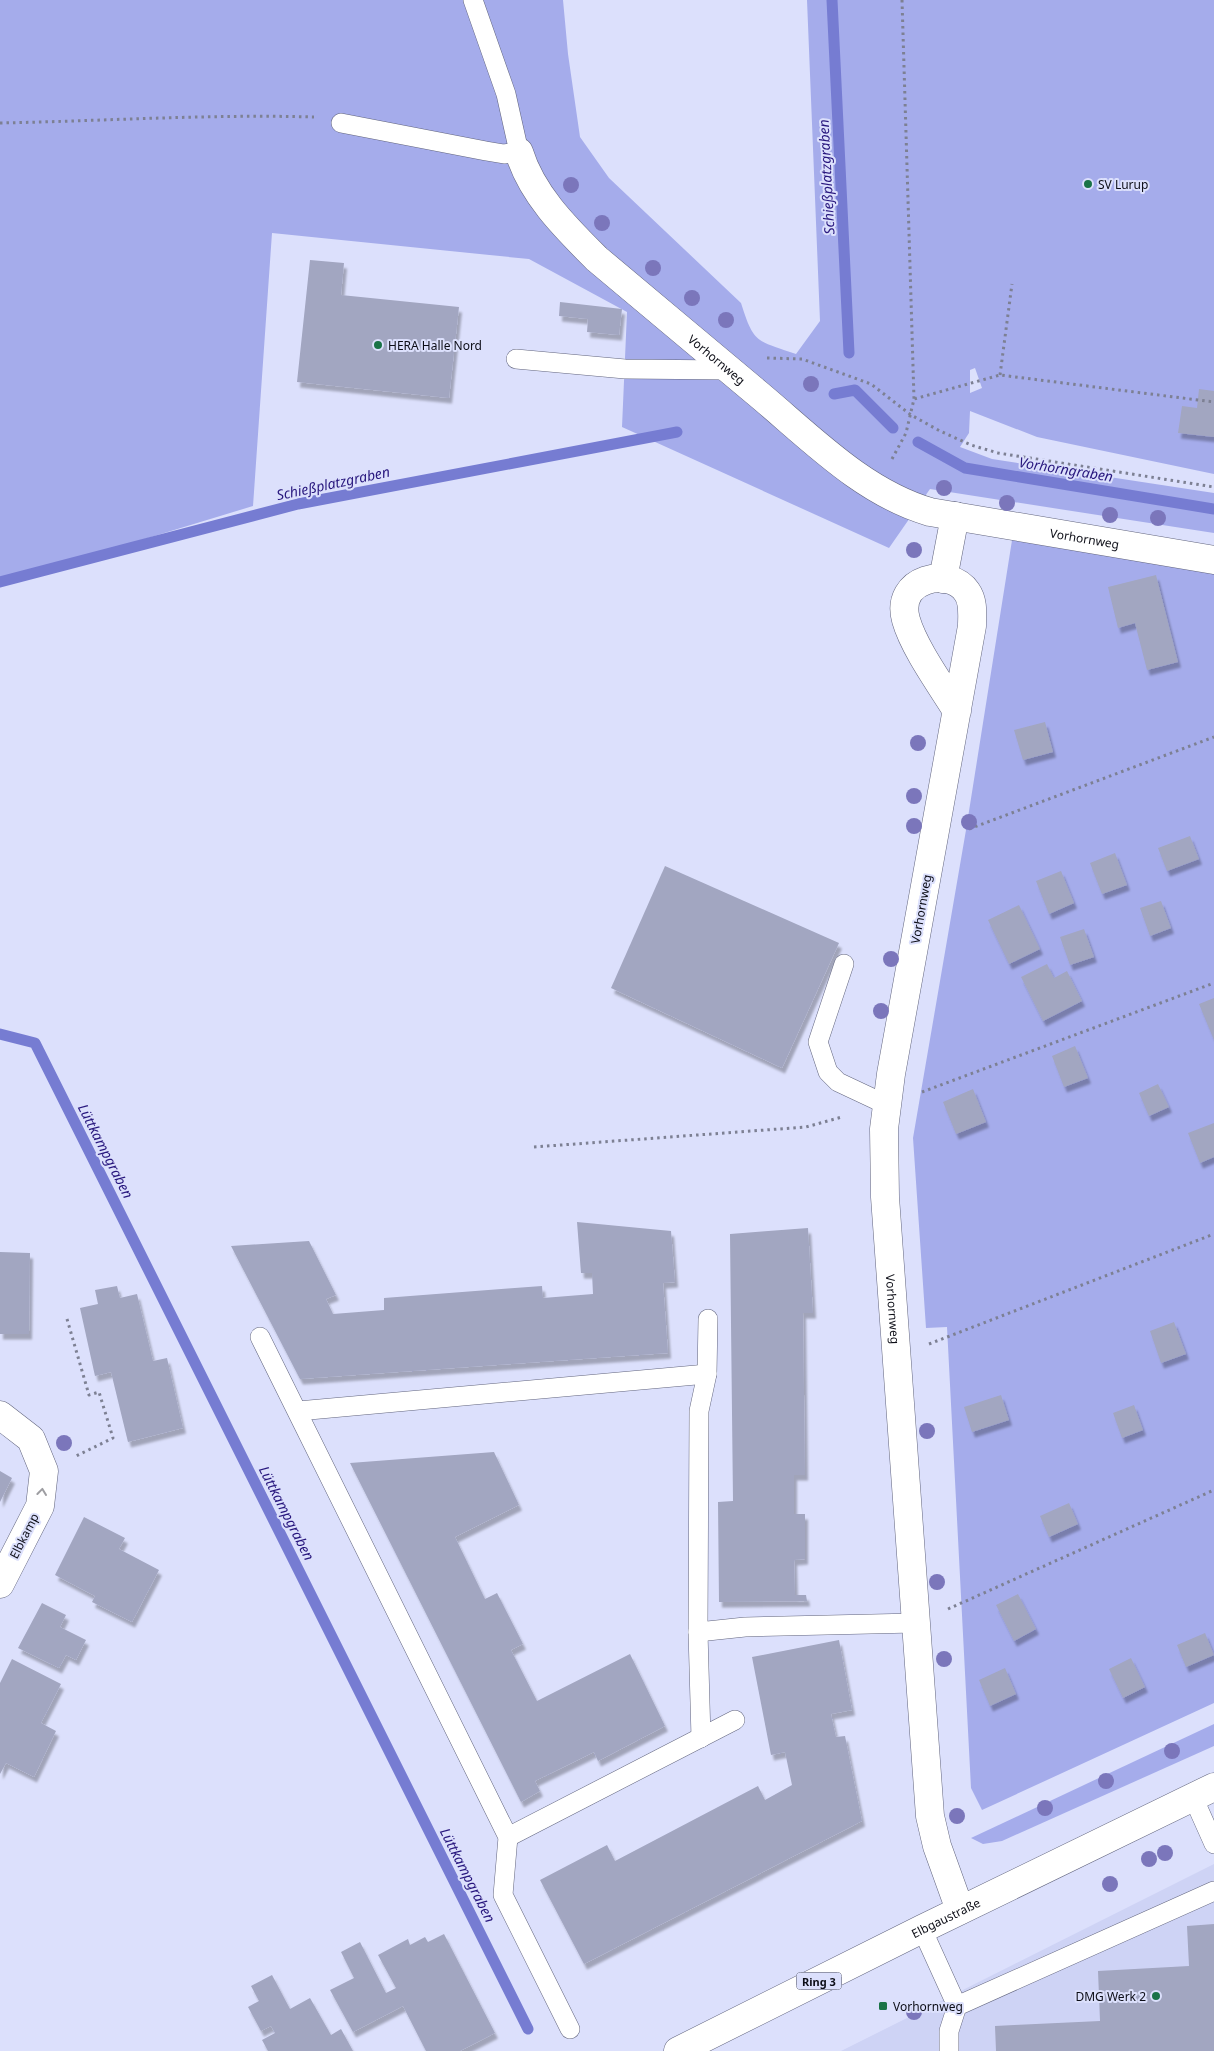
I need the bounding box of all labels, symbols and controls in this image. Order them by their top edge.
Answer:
water label: Schießplatzgraben [813,119,839,235]
place label: SV Lurup [1098,176,1148,193]
marker: SV Lurup [1082,178,1094,190]
street label: Vorhornweg [685,330,749,388]
place label: HERA Halle Nord [388,337,482,354]
marker: HERA Halle Nord [372,339,384,351]
water label: Vorhorngraben [1018,452,1114,486]
water label: Schießplatzgraben [275,462,391,504]
street label: Vorhornweg [1049,524,1121,552]
street label: Vorhornweg [907,873,935,945]
water label: Lüttkampgraben [74,1100,138,1202]
street label: Vorhornweg [882,1274,904,1345]
water label: Lüttkampgraben [255,1462,319,1564]
one-way arrow [36,1488,47,1496]
street label: Elbkamp [5,1510,43,1562]
water label: Lüttkampgraben [436,1824,500,1926]
street label: Elbgaustraße [908,1893,983,1942]
road number: Ring 3 [796,1972,842,1990]
place label: DMG Werk 2 [1075,1988,1146,2005]
marker: DMG Werk 2 [1150,1990,1162,2002]
place label: Vorhornweg [893,1998,963,2015]
marker: Vorhornweg [877,2000,889,2012]

